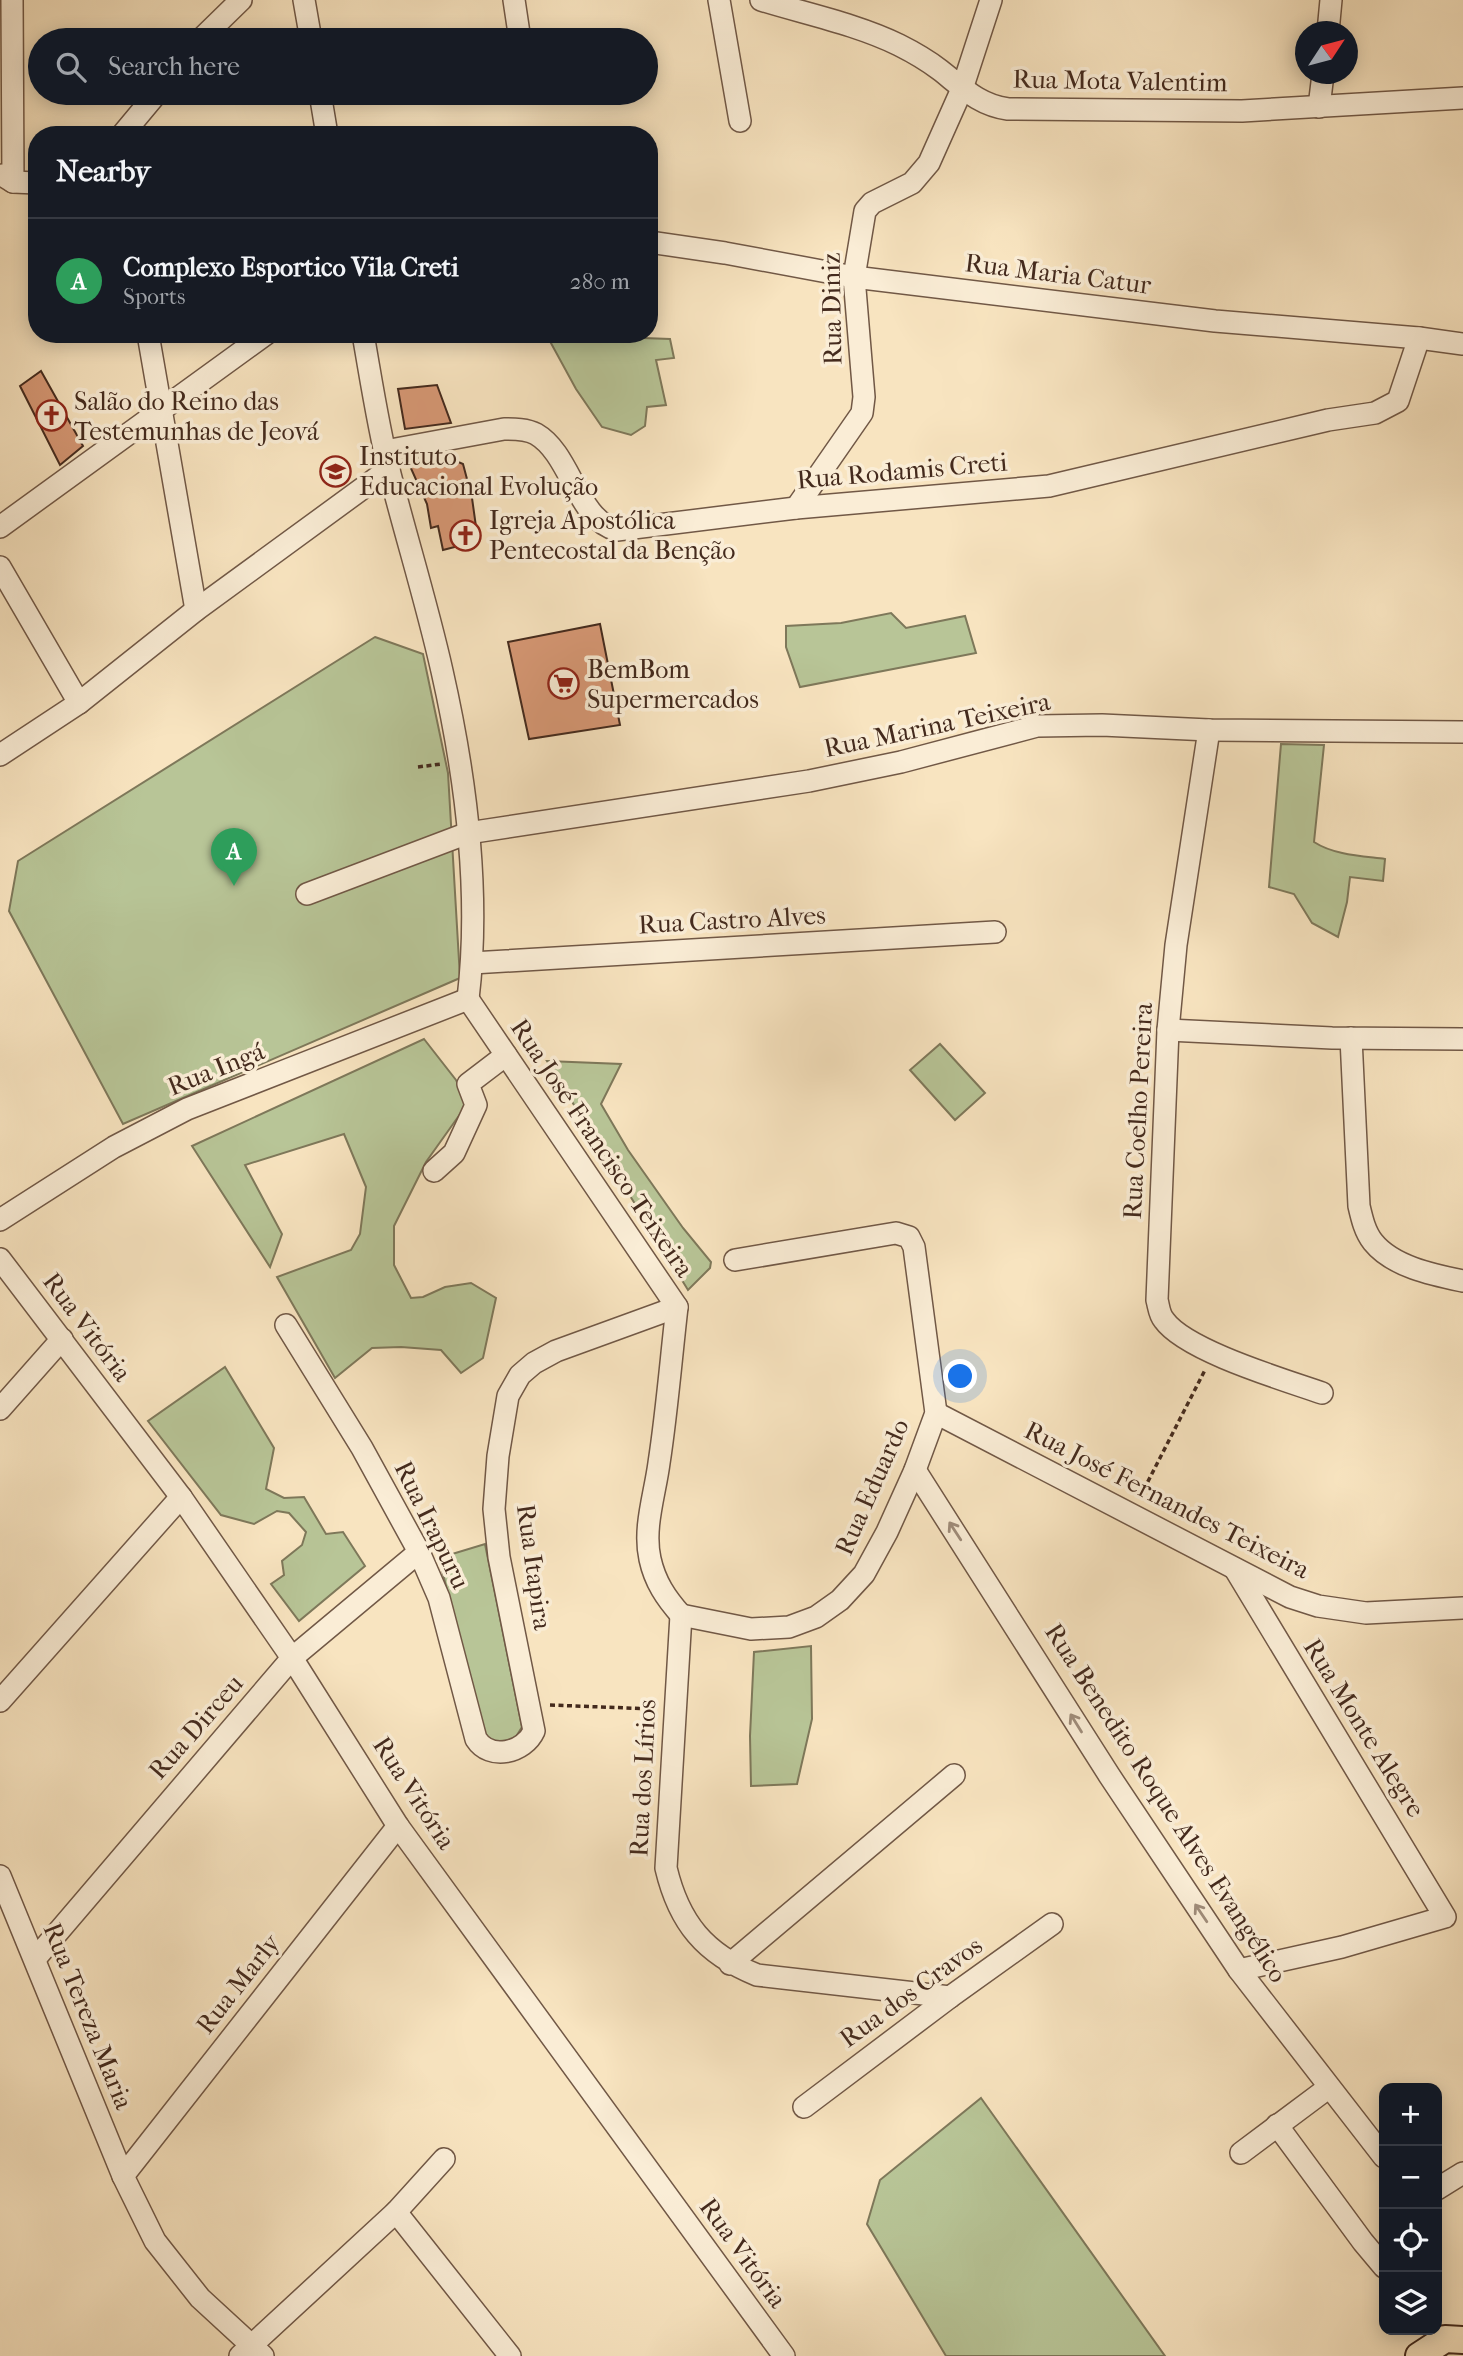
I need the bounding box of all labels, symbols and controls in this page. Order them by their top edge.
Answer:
north arrow [1295,21,1358,84]
search box [28,28,658,105]
icon: search [52,48,90,86]
text: Search here [108,51,240,82]
street label: Rua Mota Valentim [1012,64,1228,98]
text: Nearby [56,154,151,189]
street label: Rua Maria Catur [963,247,1153,301]
text: Complexo Esportico Vila Creti [123,252,459,283]
street label: Rua Diniz [816,252,848,366]
text: A [72,268,86,295]
text: 280 m [570,268,630,295]
text: Sports [123,283,185,310]
place label: Salão do Reino das Testemunhas de Jeová [74,386,320,447]
church icon: Salão do Reino das Testemunhas de Jeová [34,399,68,433]
place label: Instituto Educacional Evolução [359,441,598,502]
street label: Rua Rodamis Creti [795,446,1009,496]
school or university icon: Instituto Educacional Evolução [319,454,353,488]
place label: Igreja Apostólica Pentecostal da Benção [489,505,736,566]
church icon: Igreja Apostólica Pentecostal da Benção [449,518,483,552]
place label: BemBom Supermercados [587,654,759,715]
supermarket icon: BemBom Supermercados [547,667,581,701]
street label: Rua Marina Teixeira [821,686,1054,764]
pin: A [211,828,257,886]
street label: Rua Castro Alves [638,900,826,940]
street label: Rua Coelho Pereira [1117,1001,1159,1220]
street label: Rua José Francisco Teixeira [504,1013,701,1284]
street label: Rua Ingá [163,1035,270,1102]
street label: Rua Vitória [36,1266,139,1388]
your location [943,1359,977,1393]
street label: Rua Eduardo [828,1414,916,1560]
street label: Rua José Fernandes Teixeira [1019,1415,1316,1586]
street label: Rua Irapuru [388,1456,476,1594]
street label: Rua Itapira [510,1502,558,1633]
one-way arrow [947,1522,962,1541]
street label: Rua Benedito Roque Alves Evangélico [1038,1618,1294,1988]
street label: Rua Monte Alegre [1297,1633,1431,1823]
street label: Rua Dirceu [142,1668,250,1786]
street label: Rua dos Lírios [623,1698,663,1858]
one-way arrow [1069,1714,1083,1734]
street label: Rua Vitória [366,1731,462,1856]
one-way arrow [1194,1904,1208,1924]
street label: Rua Tereza Maria [36,1918,140,2115]
street label: Rua Marly [189,1927,287,2040]
street label: Rua dos Cravos [834,1930,988,2054]
map controls [1379,2083,1442,2335]
button: + [1379,2083,1442,2146]
button: − [1379,2146,1442,2209]
street label: Rua Vitória [693,2192,794,2315]
button: locate [1379,2209,1442,2272]
button: layers [1379,2272,1442,2335]

